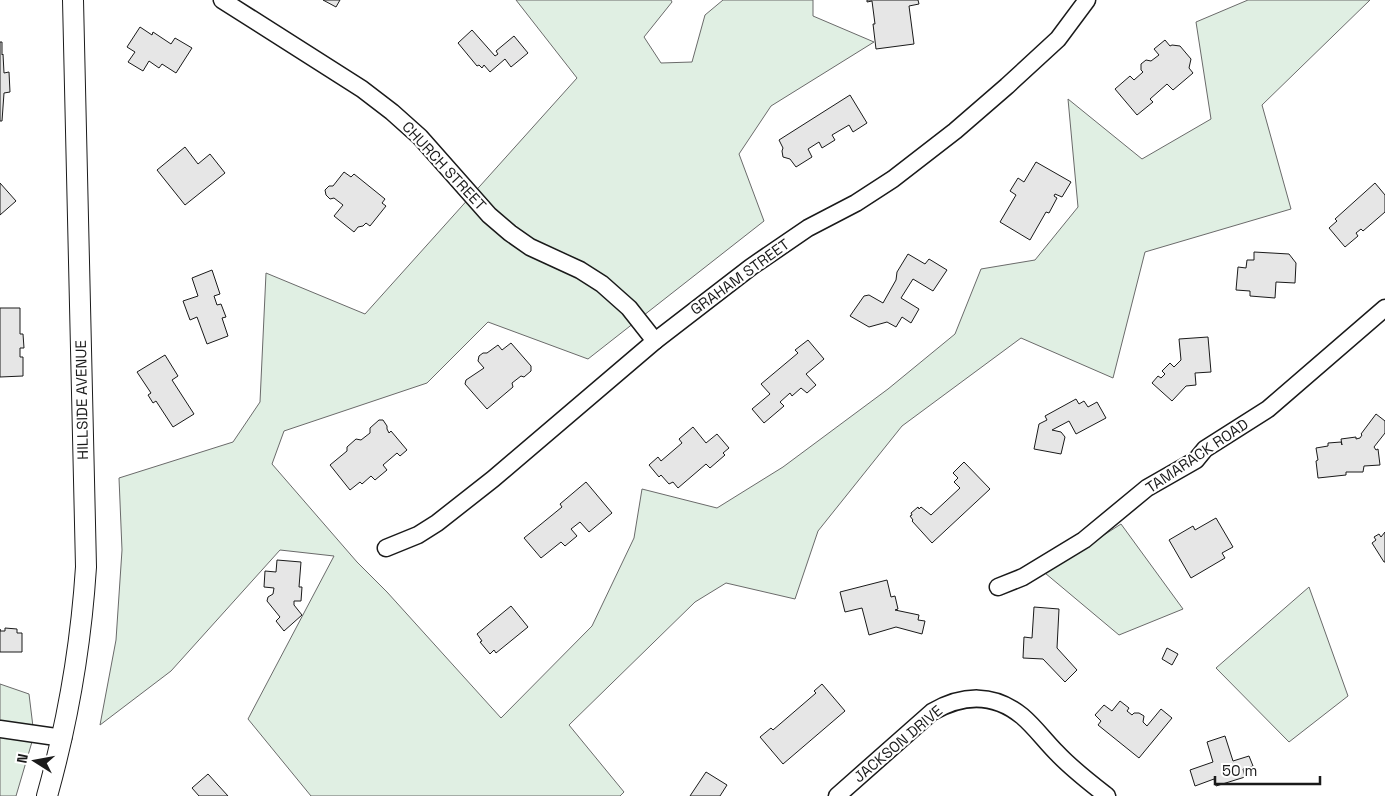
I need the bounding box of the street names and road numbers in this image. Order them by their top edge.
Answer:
street label: CHURCH STREET [398,117,491,214]
street label: GRAHAM STREET [687,234,793,319]
street label: HILLSIDE AVENUE [71,340,92,460]
street label: TAMARACK ROAD [1142,414,1252,497]
street label: JACKSON DRIVE [849,701,946,786]

